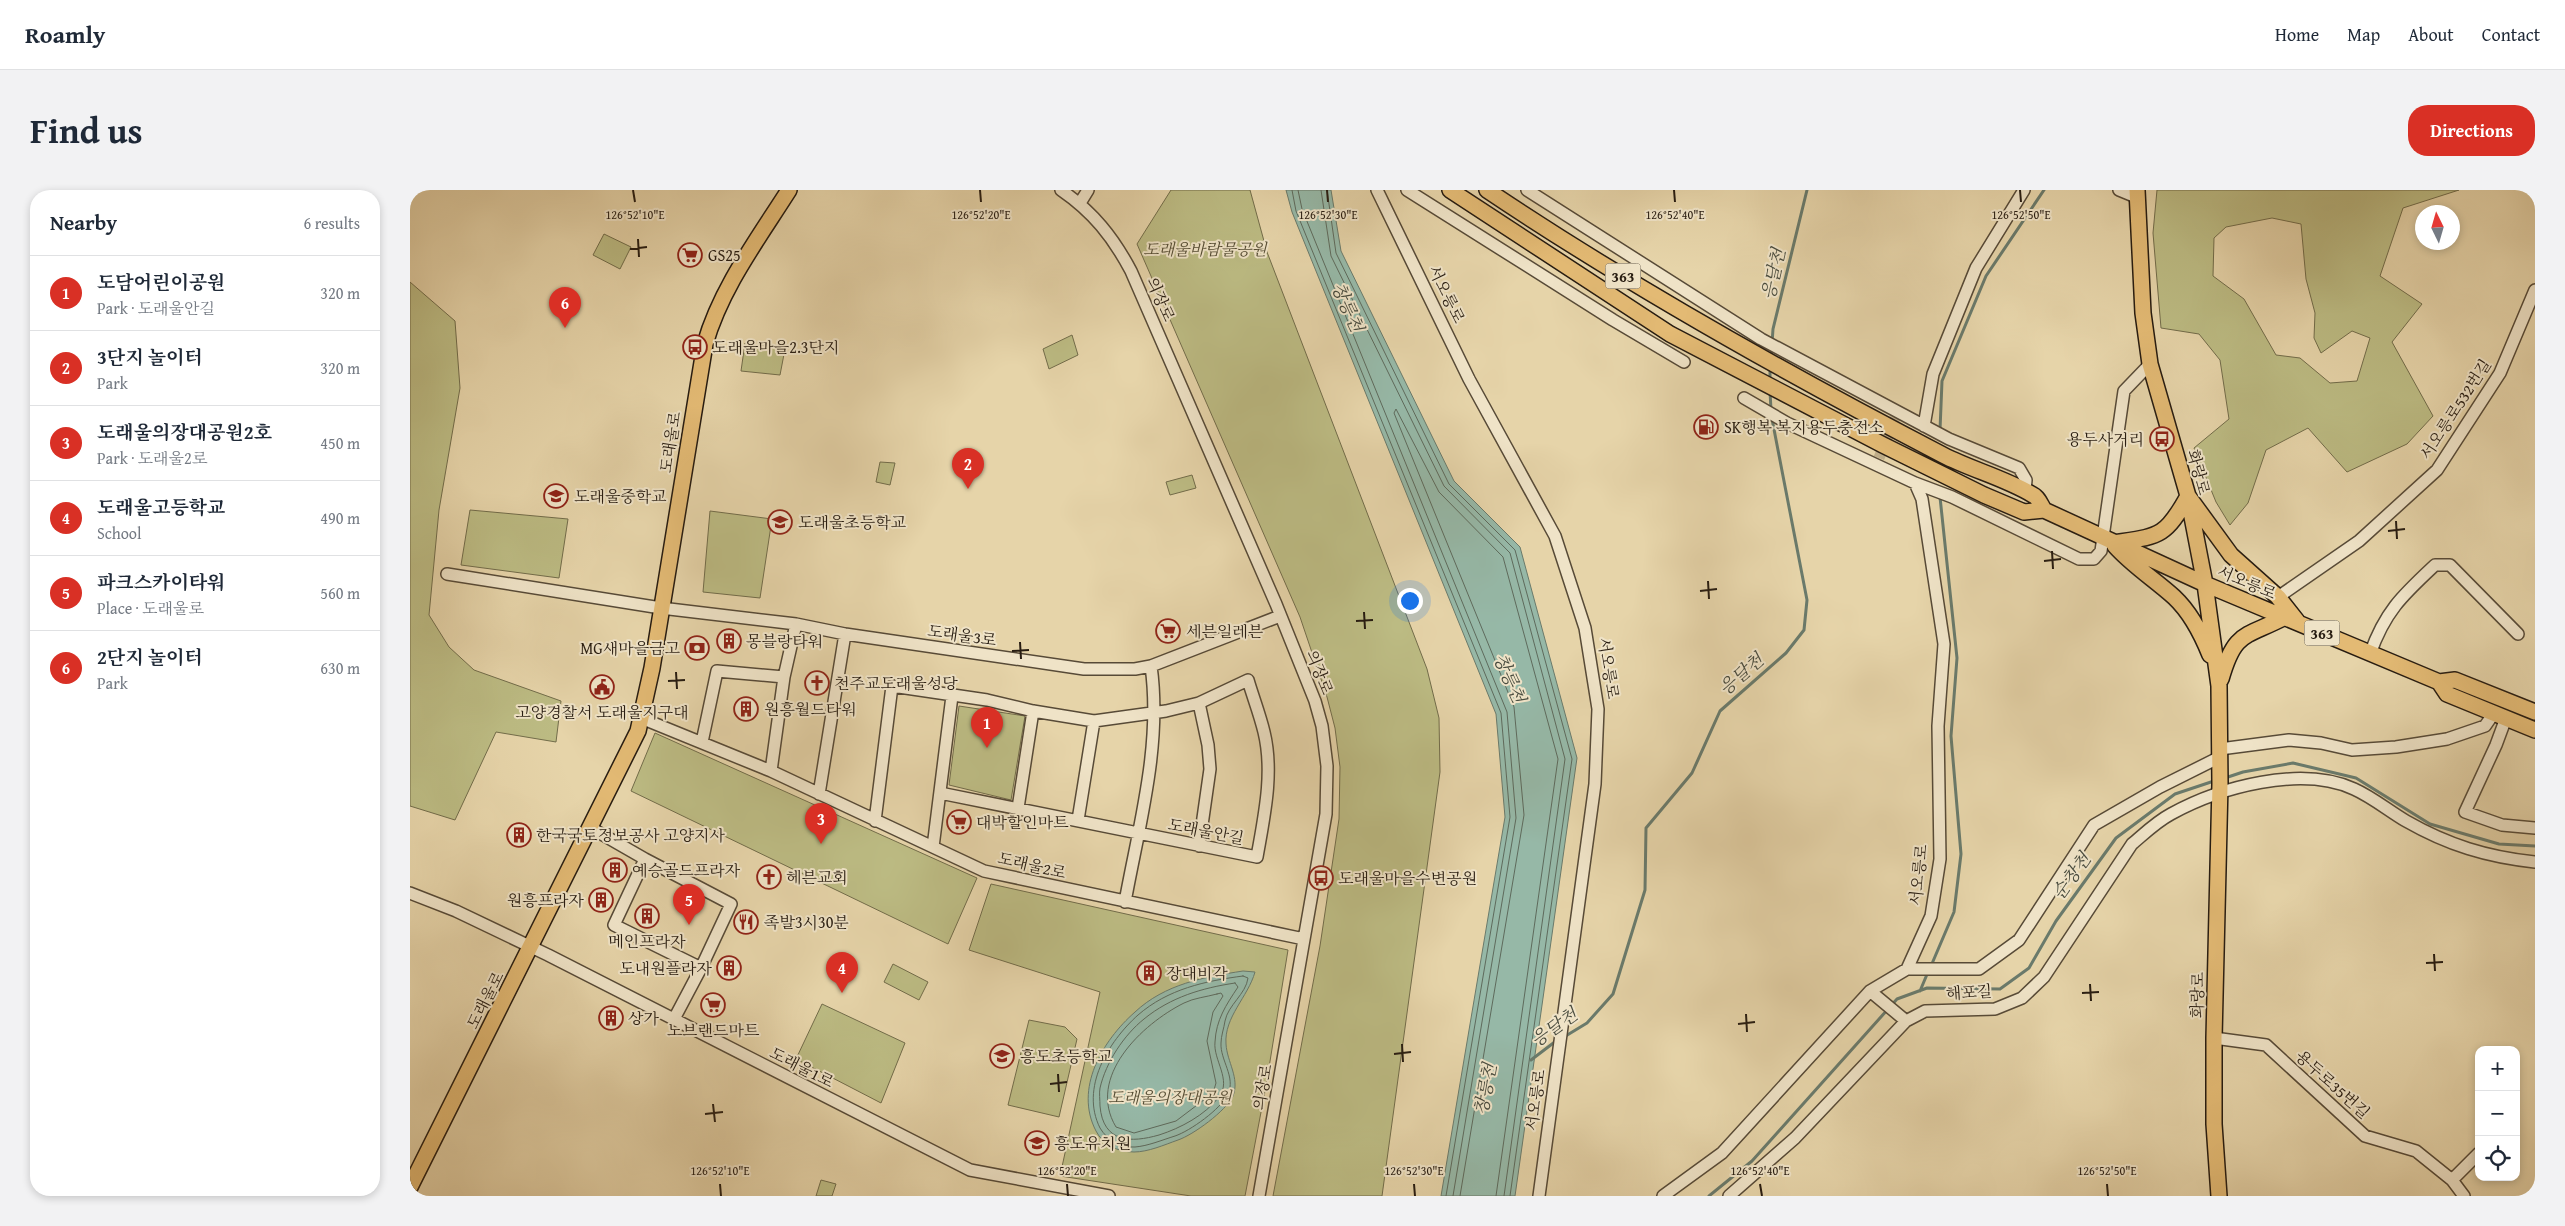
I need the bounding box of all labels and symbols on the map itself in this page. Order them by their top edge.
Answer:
north arrow [2415,205,2460,250]
text: 126°52'10"E [605,206,665,223]
text: 126°52'20"E [951,206,1011,223]
text: 126°52'30"E [1298,206,1358,223]
text: 126°52'40"E [1645,206,1705,223]
text: 126°52'50"E [1991,206,2051,223]
park label: 도래울바람물공원 [1143,237,1268,261]
supermarket icon: GS25 [677,242,703,268]
place label: GS25 [708,243,741,267]
water label: 응달천 [1754,244,1792,302]
street label: 서오릉로 [1423,261,1472,328]
road number: 363 [1606,264,1640,288]
street label: 의장로 [1141,273,1182,326]
water label: 창릉천 [1325,278,1372,338]
pin: 6 [549,287,581,328]
bus stop icon: 도래울마을2.3단지 [682,334,708,360]
place label: 도래울마을2.3단지 [712,335,839,359]
street label: 서오릉로532번길 [2413,354,2497,464]
street label: 도래울로 [653,409,687,474]
fuel station icon: SK행복 복지용두충전소 [1693,414,1719,440]
place label: SK행복 복지용두충전소 [1724,415,1884,439]
bus stop icon: 용두사거리 [2149,426,2175,452]
place label: 용두사거리 [2067,427,2144,451]
street label: 화랑로 [2181,446,2217,498]
pin: 2 [952,448,984,489]
school or university icon: 도래울중학교 [543,483,569,509]
place label: 도래울중학교 [574,484,667,508]
school or university icon: 도래울초등학교 [767,509,793,535]
place label: 도래울초등학교 [798,510,906,534]
street label: 서오릉로 [2214,559,2281,605]
your location [1397,588,1423,614]
street label: 도래울3로 [926,618,999,652]
supermarket icon: 세븐일레븐 [1155,618,1181,644]
place label: 세븐일레븐 [1186,619,1264,643]
road number: 363 [2304,620,2340,646]
building icon: 몽블랑타워 [716,628,742,654]
place label: 몽블랑타워 [746,629,823,653]
bank icon: MG새마을금고 [684,635,710,661]
place label: MG새마을금고 [580,636,681,660]
street label: 서오릉로 [1592,636,1626,701]
street label: 의장로 [1300,646,1340,698]
water label: 응달천 [1712,646,1771,701]
water label: 창릉천 [1487,649,1534,709]
church icon: 천주교도래울성당 [804,670,830,696]
place label: 천주교도래울성당 [834,671,958,695]
public building icon: 고양경찰서 도래울지구대 [589,674,615,700]
building icon: 원흥월드타워 [733,696,759,722]
place label: 원흥월드타워 [764,697,857,721]
place label: 고양경찰서 도래울지구대 [515,700,689,724]
pin: 1 [971,707,1003,748]
pin: 3 [805,803,837,844]
supermarket icon: 대박할인마트 [946,809,972,835]
place label: 대박할인마트 [976,810,1069,834]
street label: 도래울안길 [1166,812,1246,850]
building icon: 한국국토정보공사 고양지사 [506,822,532,848]
place label: 한국국토정보공사 고양지사 [536,823,726,847]
street label: 서오릉로 [1903,842,1933,907]
street label: 도래울2로 [995,845,1069,885]
water label: 순창천 [2045,846,2098,905]
building icon: 예승골드프라자 [602,857,628,883]
place label: 예승골드프라자 [632,858,741,882]
church icon: 헤븐교회 [756,864,782,890]
place label: 헤븐교회 [786,865,848,889]
bus stop icon: 도래울마을수변공원 [1308,865,1334,891]
place label: 도래울마을수변공원 [1338,866,1477,890]
pin: 5 [673,884,705,925]
building icon: 원흥프라자 [588,887,614,913]
place label: 원흥프라자 [507,888,585,912]
building icon: 메인프라자 [634,903,660,929]
restaurant icon: 족발3시30분 [733,909,759,935]
place label: 족발3시30분 [764,910,849,934]
place label: 메인프라자 [608,929,686,953]
pin: 4 [826,952,858,993]
building icon: 도내원플라자 [716,955,742,981]
place label: 도내원플라자 [619,956,713,980]
building icon: 장대비각 [1136,960,1162,986]
place label: 장대비각 [1166,961,1228,985]
street label: 도래울로 [460,967,510,1033]
street label: 화랑로 [2185,971,2209,1018]
street label: 해포길 [1945,978,1993,1006]
supermarket icon: 노브랜드마트 [700,992,726,1018]
water label: 응달천 [1525,1000,1584,1053]
building icon: 상가 [598,1005,624,1031]
place label: 상가 [628,1006,659,1030]
place label: 노브랜드마트 [667,1018,760,1042]
street label: 도래울1로 [766,1041,839,1094]
school or university icon: 흥도초등학교 [989,1043,1015,1069]
place label: 흥도초등학교 [1020,1044,1113,1068]
street label: 용두로35번길 [2291,1044,2375,1124]
water label: 창릉천 [1467,1059,1504,1117]
street label: 의장로 [1246,1062,1278,1112]
street label: 서오릉로 [1519,1067,1551,1132]
park label: 도래울의장대공원 [1108,1085,1233,1109]
school or university icon: 흥도유치원 [1024,1130,1050,1156]
place label: 흥도유치원 [1054,1131,1131,1155]
text: 126°52'10"E [690,1162,750,1179]
text: 126°52'20"E [1037,1162,1097,1179]
text: 126°52'30"E [1384,1162,1444,1179]
text: 126°52'40"E [1730,1162,1790,1179]
text: 126°52'50"E [2077,1162,2137,1179]

